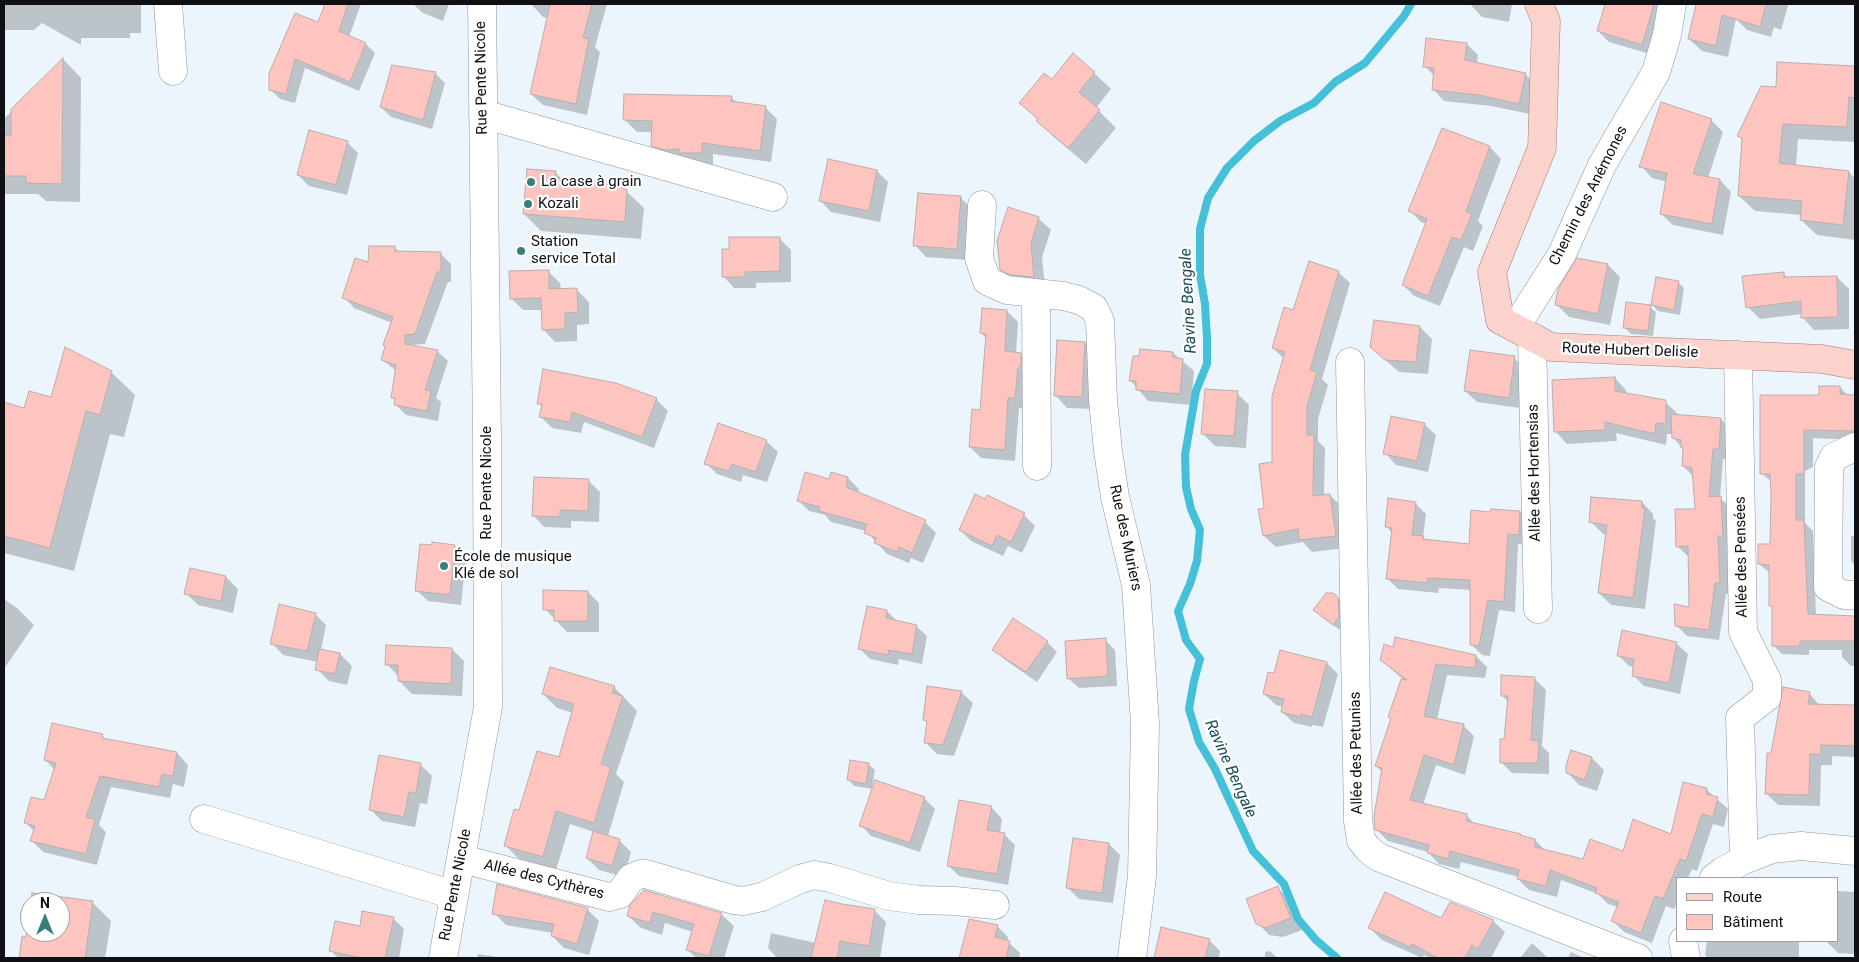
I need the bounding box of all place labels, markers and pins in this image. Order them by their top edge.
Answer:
place label: La case à grain [541,173,642,191]
marker: La case à grain [525,176,537,188]
place label: Kozali [538,195,579,213]
marker: Kozali [522,198,534,210]
place label: Station service Total [531,233,616,268]
marker: Station service Total [515,245,527,257]
place label: École de musique Klé de sol [454,548,572,583]
marker: École de musique Klé de sol [438,560,450,572]

